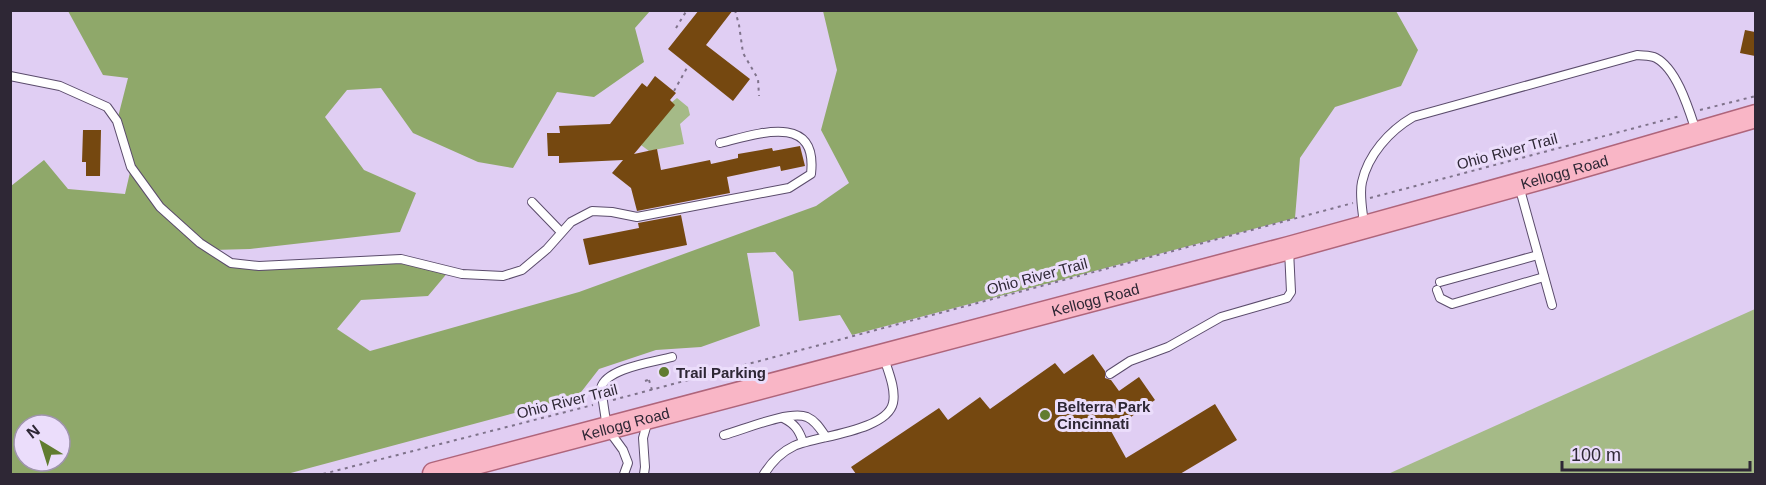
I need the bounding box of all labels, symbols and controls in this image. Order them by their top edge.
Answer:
street label: Ohio River Trail [1455,129,1559,173]
street label: Kellogg Road [1519,151,1610,192]
street label: Ohio River Trail [985,254,1089,298]
street label: Kellogg Road [1050,279,1141,319]
place label: Trail Parking [676,364,766,381]
marker: Trail Parking [657,365,671,379]
street label: Ohio River Trail [515,380,619,422]
place label: Belterra Park Cincinnati [1057,398,1151,432]
street label: Kellogg Road [580,404,671,443]
marker: Belterra Park Cincinnati [1038,408,1052,422]
north arrow [12,413,72,473]
text: N [23,421,43,442]
scale bar [1562,434,1750,472]
text: 100 m [1571,445,1621,465]

